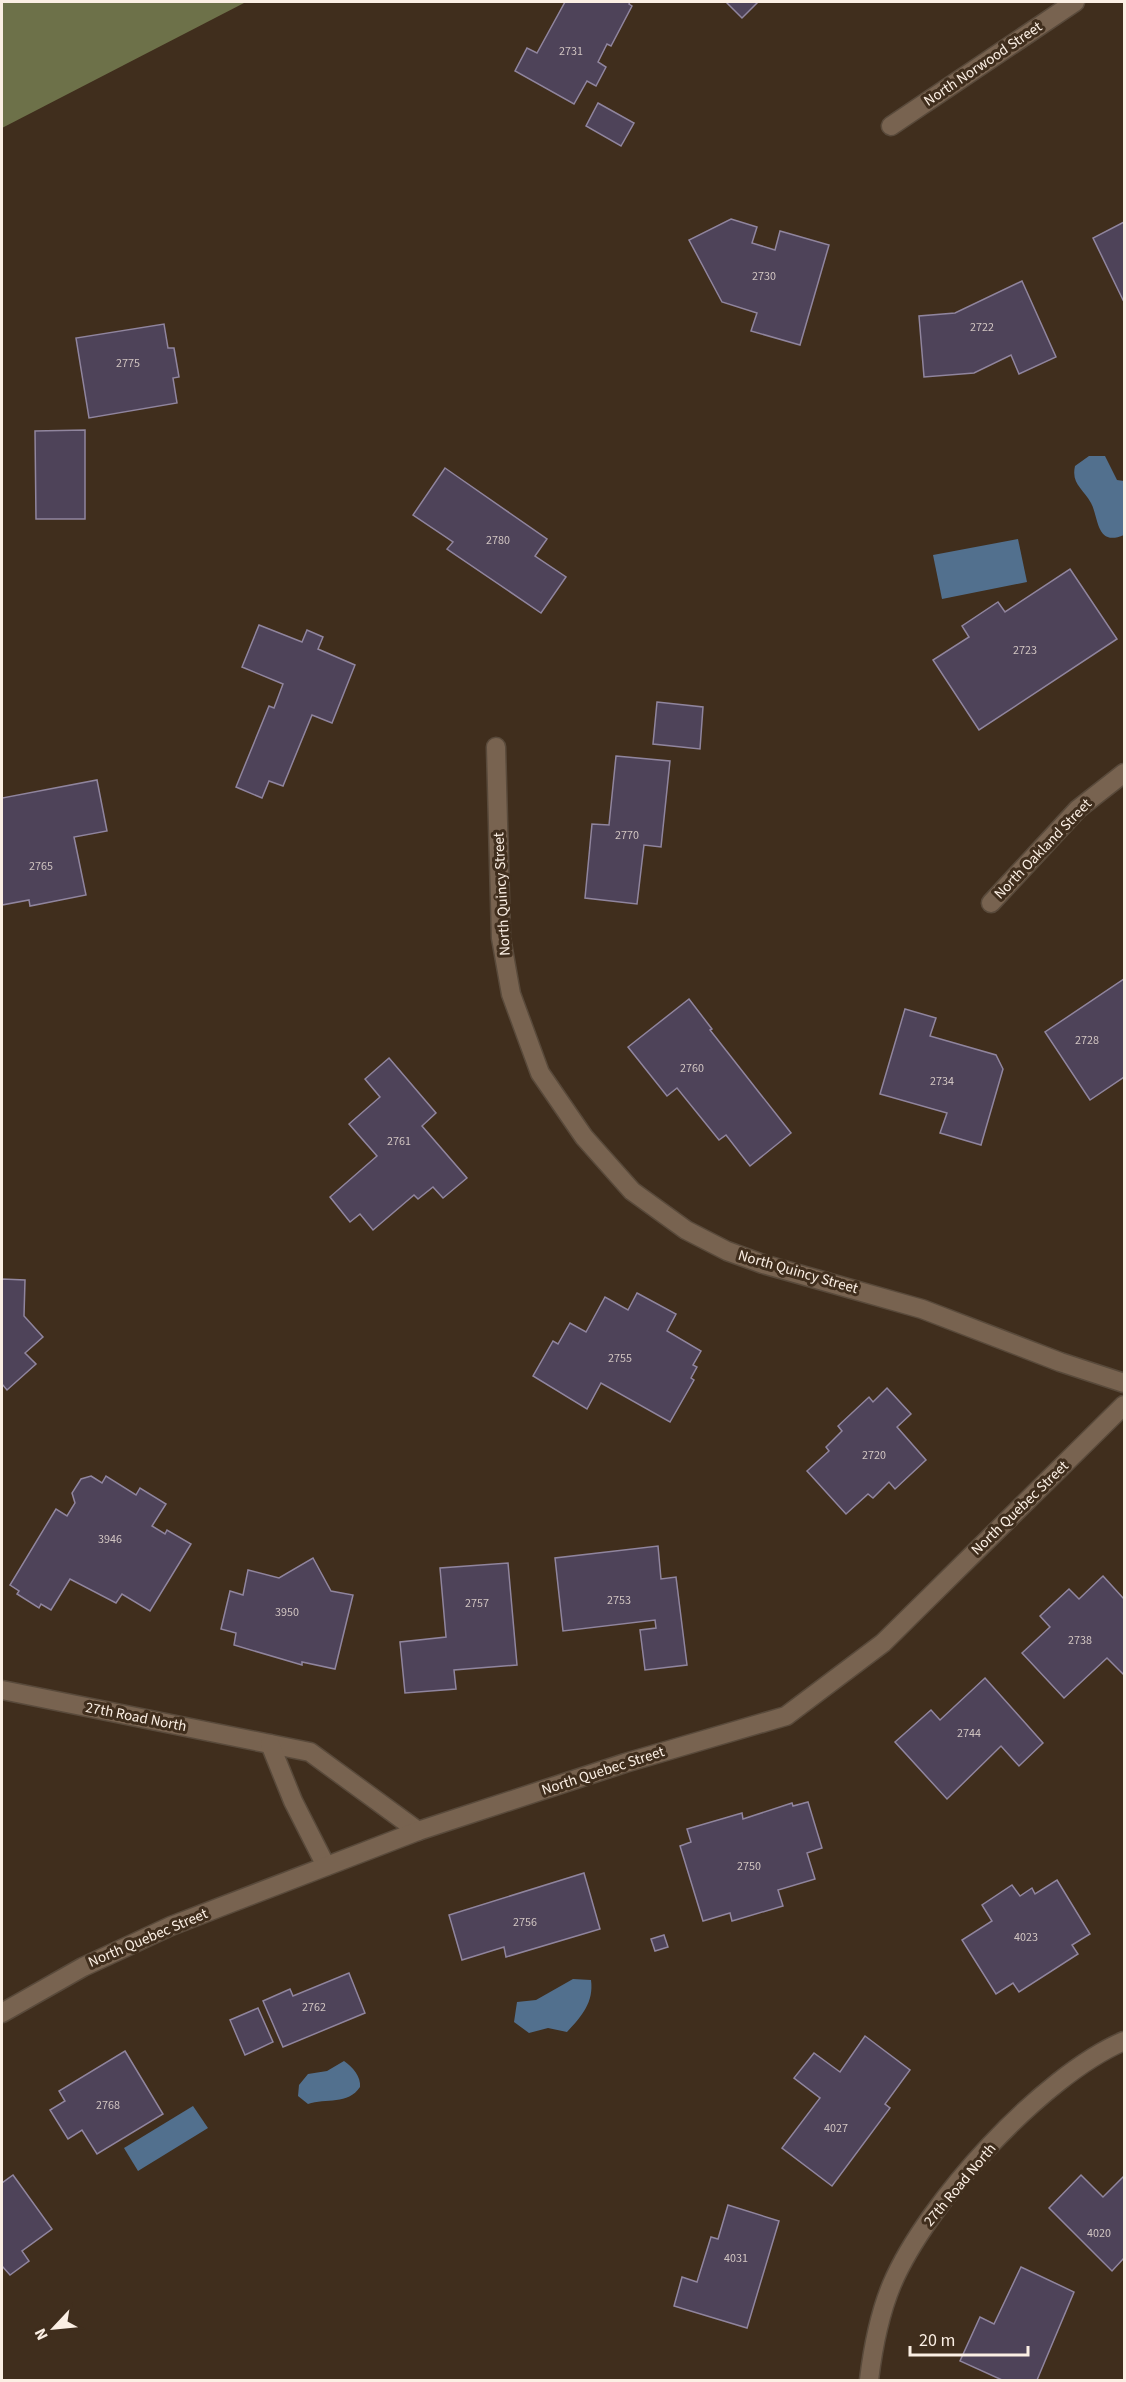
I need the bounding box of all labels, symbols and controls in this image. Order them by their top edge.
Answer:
street label: North Norwood Street [920,17,1046,111]
house number: 2731 [559,43,583,60]
house number: 2730 [752,268,776,285]
house number: 2722 [970,319,994,336]
house number: 2775 [116,355,140,372]
house number: 2780 [486,532,510,549]
house number: 2723 [1013,642,1037,659]
street label: North Oakland Street [989,794,1097,904]
house number: 2770 [615,827,639,844]
street label: North Quincy Street [488,832,516,956]
house number: 2765 [29,858,53,875]
house number: 2728 [1075,1032,1099,1049]
house number: 2760 [680,1060,704,1077]
house number: 2734 [930,1073,954,1090]
house number: 2761 [387,1133,411,1150]
street label: North Quincy Street [736,1245,860,1299]
house number: 2755 [608,1350,632,1367]
house number: 2720 [862,1447,886,1464]
street label: North Quebec Street [967,1456,1073,1560]
house number: 3946 [98,1531,122,1548]
house number: 2753 [607,1592,631,1609]
house number: 2757 [465,1595,489,1612]
house number: 3950 [275,1604,299,1621]
house number: 2738 [1068,1632,1092,1649]
street label: 27th Road North [84,1697,188,1737]
house number: 2744 [957,1725,981,1742]
street label: North Quebec Street [539,1741,667,1801]
house number: 2750 [737,1858,761,1875]
street label: North Quebec Street [85,1903,211,1973]
house number: 2756 [513,1914,537,1931]
house number: 4023 [1014,1929,1038,1946]
house number: 2762 [302,1999,326,2016]
house number: 2768 [96,2097,120,2114]
house number: 4027 [824,2120,848,2137]
street label: 27th Road North [919,2139,1001,2231]
house number: 4020 [1087,2225,1111,2242]
house number: 4031 [724,2250,748,2267]
north arrow [24,2298,84,2358]
scale bar [910,2319,1028,2357]
text: N [29,2325,54,2344]
text: 20 m [919,2328,955,2353]

